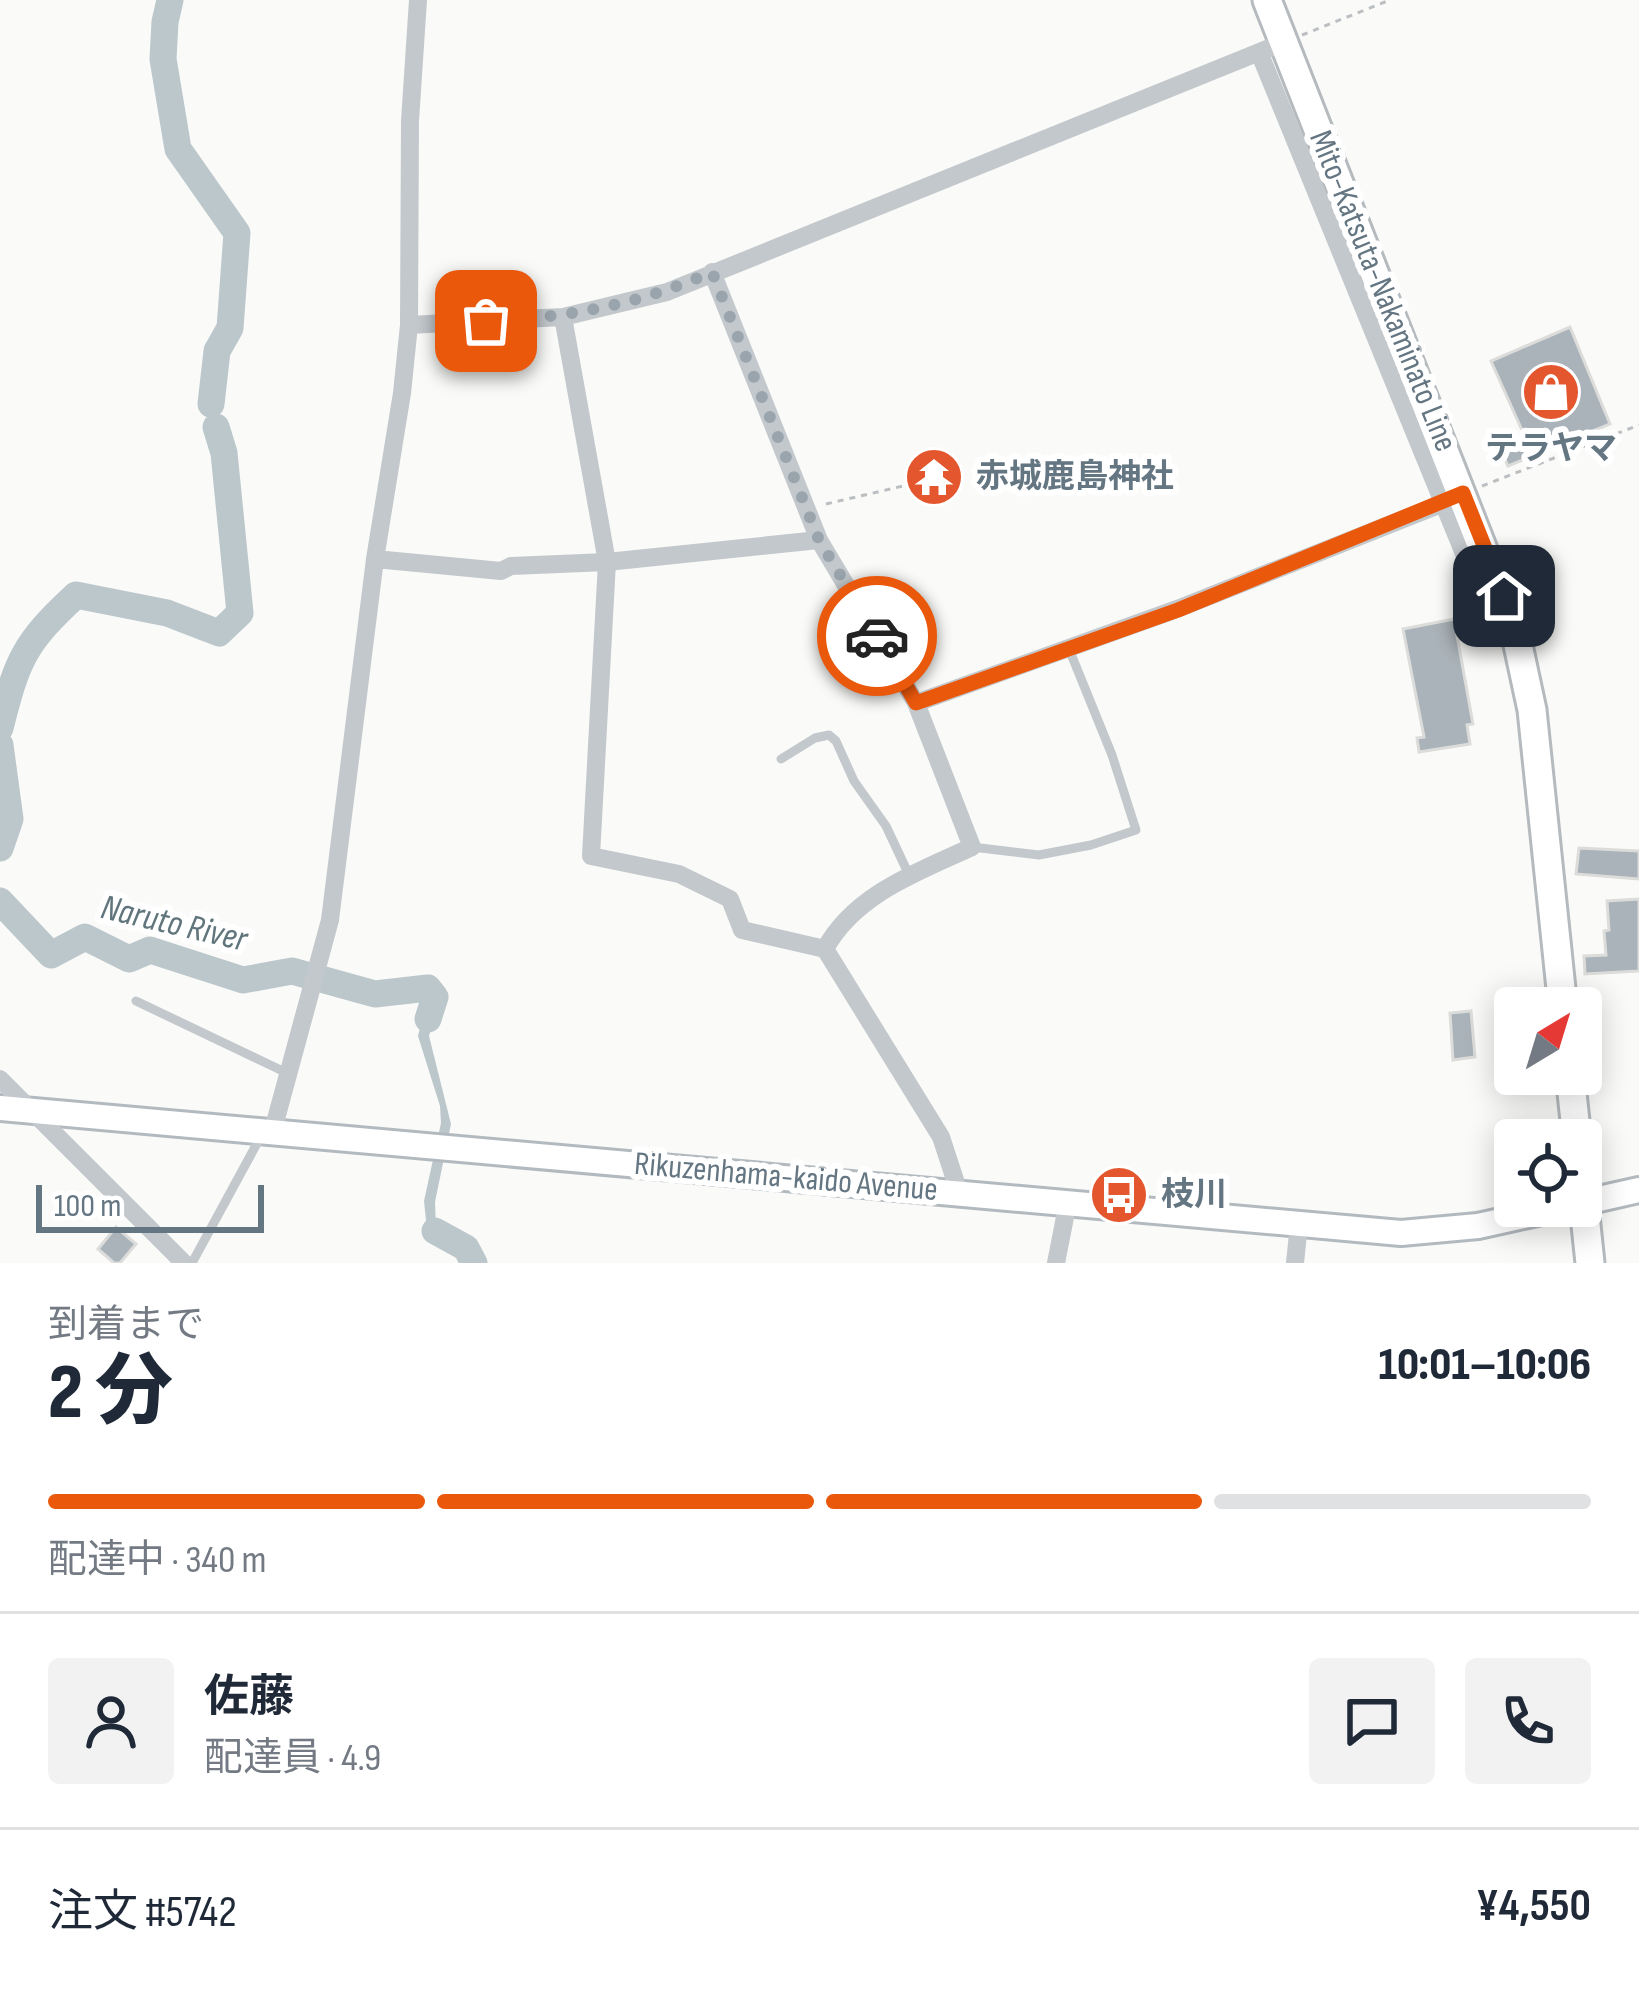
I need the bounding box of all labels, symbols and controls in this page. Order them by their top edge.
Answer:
street label: Mito-Katsuta-Nakaminato Line [1300,125,1466,457]
pin [435,270,537,372]
icon: bag [453,288,519,354]
shop icon: テラヤマ [1520,361,1582,423]
place label: テラヤマ [1485,429,1617,469]
temple icon: 赤城鹿島神社 [903,446,965,508]
place label: 赤城鹿島神社 [976,457,1174,497]
pin [1453,545,1555,647]
icon: home [1471,563,1537,629]
courier [817,576,937,696]
icon: car [844,603,910,669]
water label: Naruto River [97,886,253,962]
north arrow [1494,987,1602,1095]
map controls [1494,987,1602,1227]
button: locate [1494,1119,1602,1227]
street label: Rikuzenhama-kaido Avenue [633,1144,939,1210]
bus stop icon: 枝川 [1088,1164,1150,1226]
place label: 枝川 [1161,1175,1227,1215]
scale bar [36,1179,264,1232]
text: 100 m [54,1186,121,1226]
text: 到着まで [48,1302,204,1349]
text: 10:01–10:06 [1378,1338,1591,1393]
text: 2 分 [48,1347,173,1440]
text: 配達中 · 340 m [48,1537,267,1584]
button: person [48,1658,174,1784]
button: chat [1309,1658,1435,1784]
button: phone [1465,1658,1591,1784]
text: 佐藤 [204,1670,294,1725]
text: 配達員 · 4.9 [204,1735,381,1782]
text: ¥4,550 [1476,1879,1591,1934]
text: 注文 #5742 [48,1885,237,1940]

